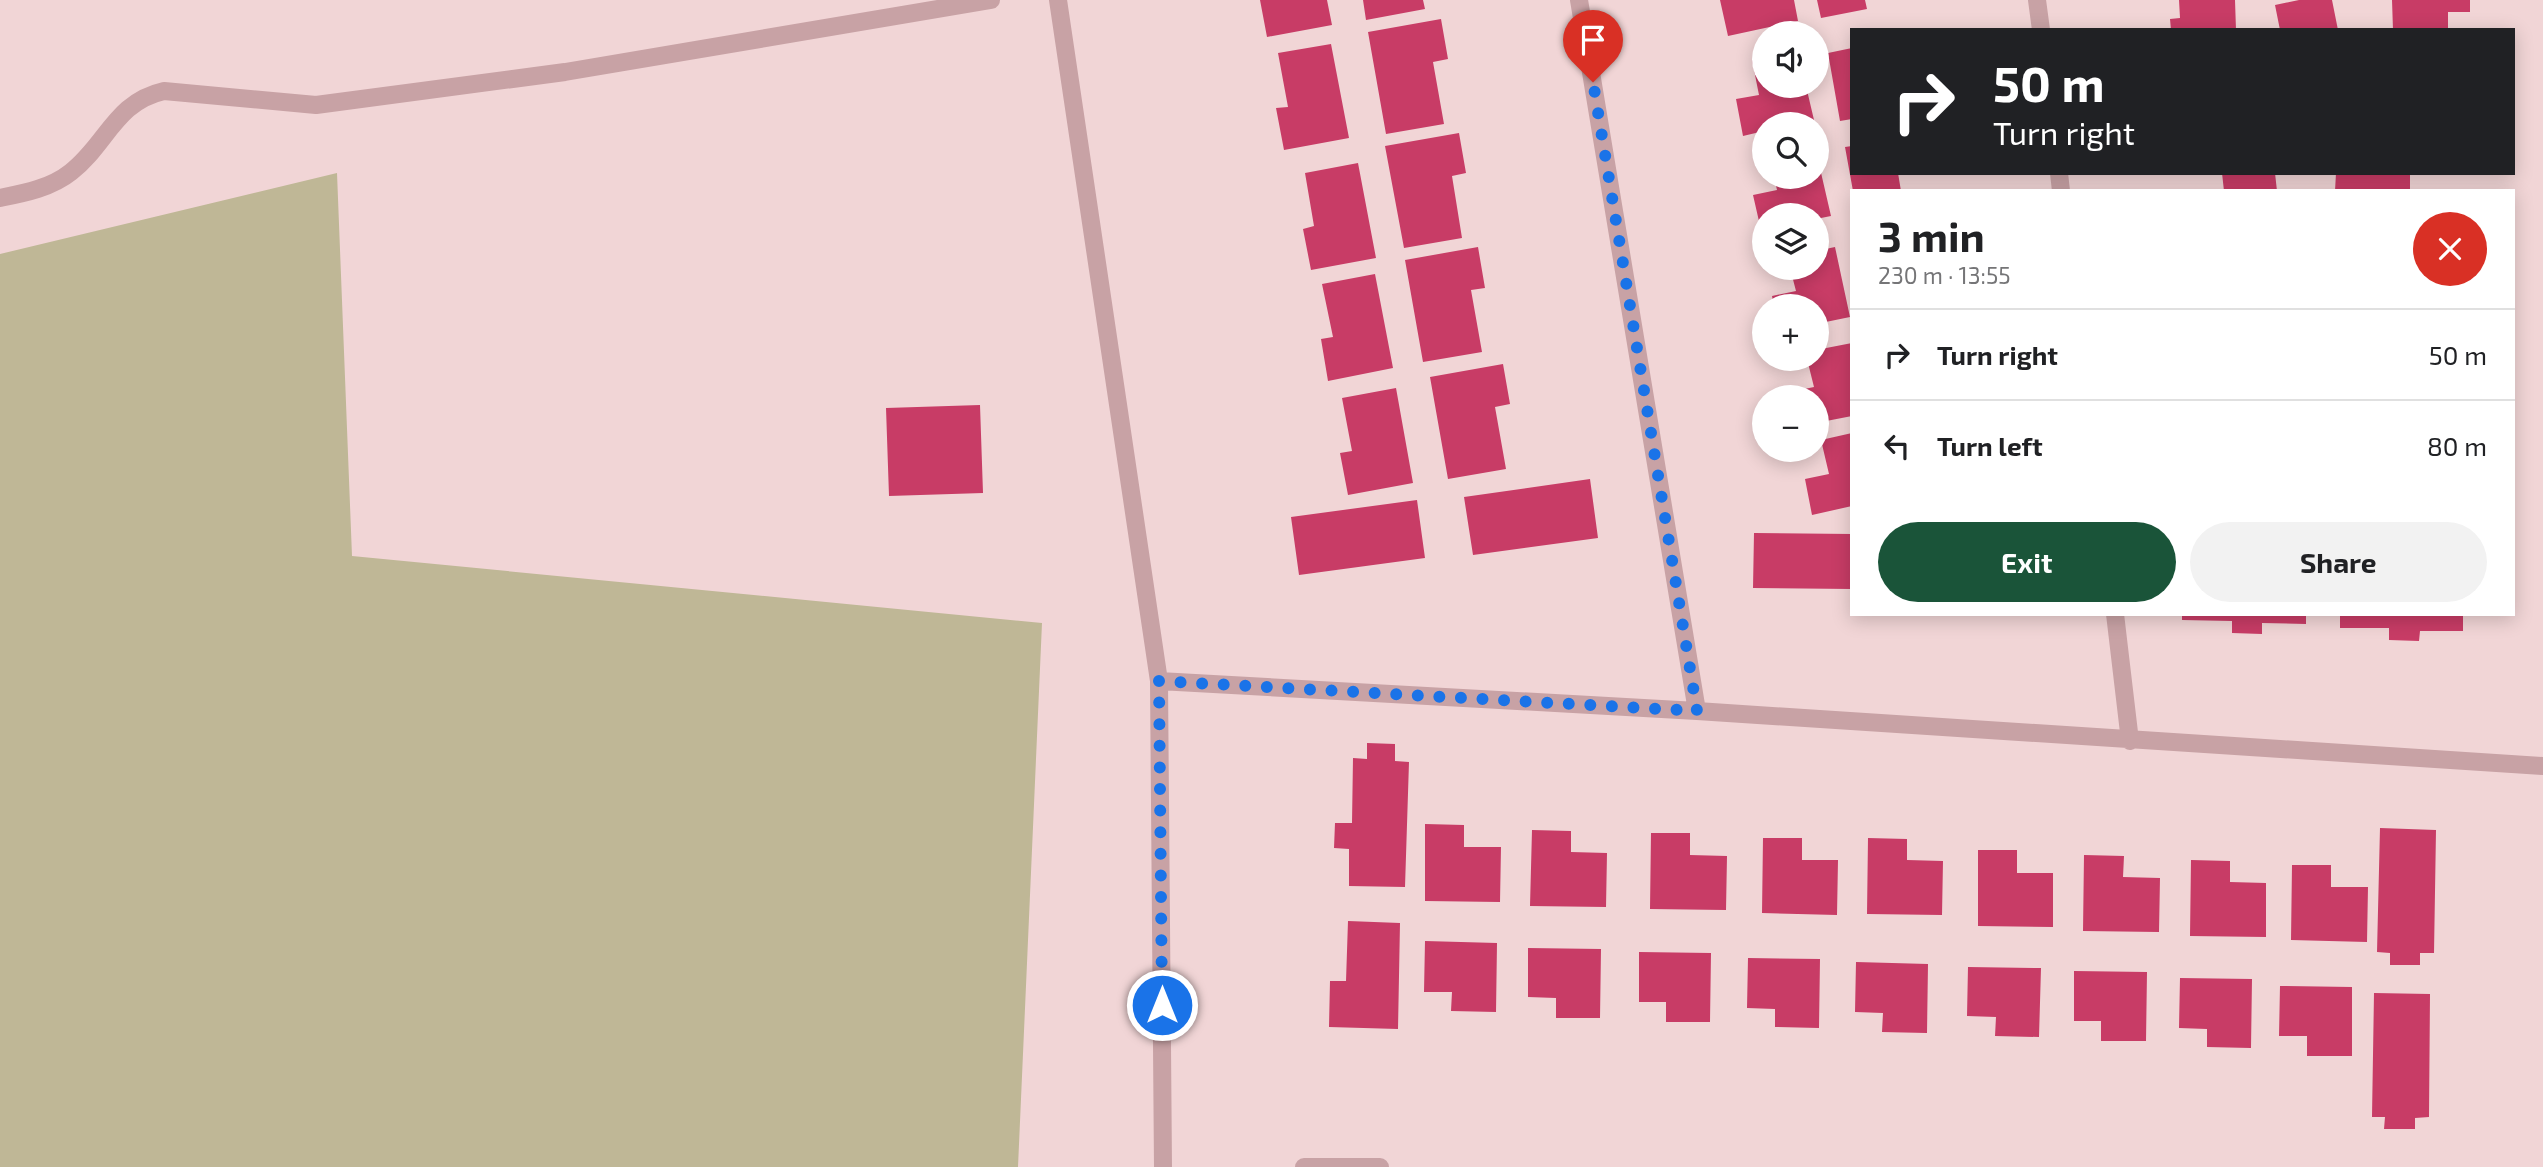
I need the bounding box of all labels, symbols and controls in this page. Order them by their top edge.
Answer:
pin [1563,10,1623,82]
icon: arrive [1574,21,1612,59]
map controls [1752,21,1829,462]
button: sound [1752,21,1829,98]
text: 50 m [1993,53,2105,112]
icon: right [1878,56,1969,147]
button: search [1752,112,1829,189]
text: Turn right [1993,113,2135,151]
button: layers [1752,203,1829,280]
text: 3 min [1878,210,1985,260]
button: close [2413,212,2487,286]
text: 230 m · 13:55 [1878,261,2011,289]
button: + [1752,294,1829,371]
icon: right [1878,336,1916,374]
text: Turn right [1937,339,2058,370]
text: 50 m [2429,339,2487,370]
button: − [1752,385,1829,462]
icon: left [1878,427,1916,465]
text: Turn left [1937,430,2043,461]
text: 80 m [2427,430,2487,461]
button: Exit [1878,522,2176,602]
button: Share [2190,522,2487,602]
position arrow [1125,968,1199,1042]

